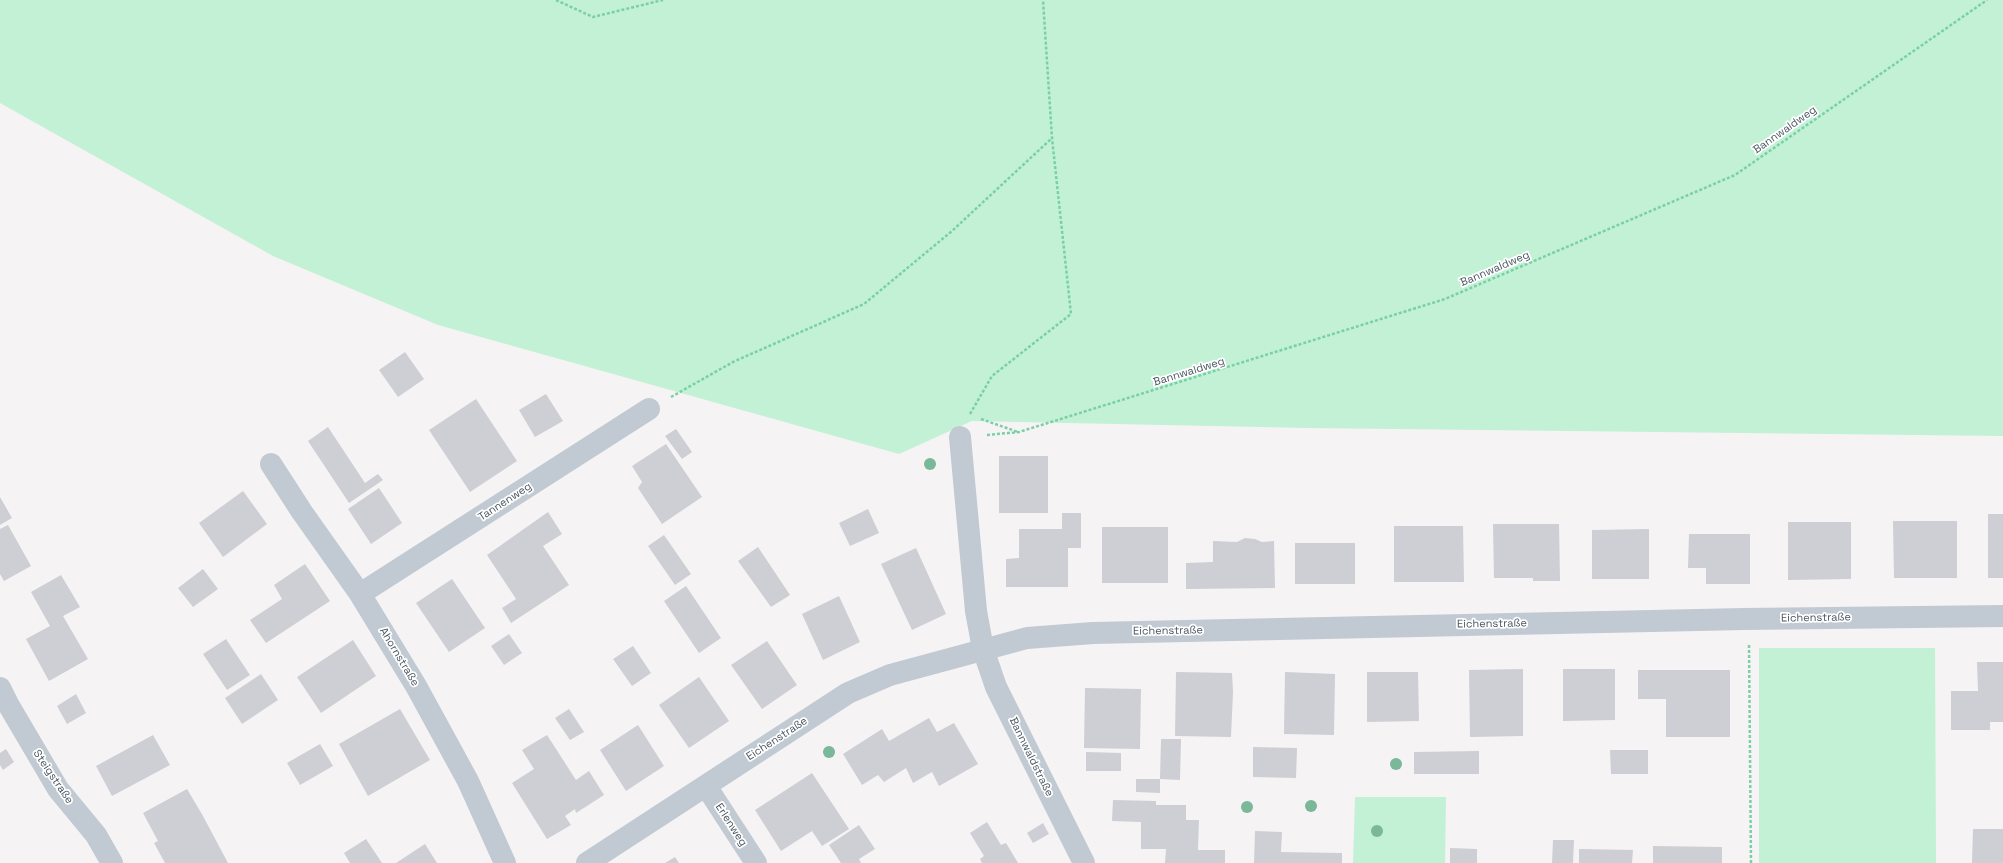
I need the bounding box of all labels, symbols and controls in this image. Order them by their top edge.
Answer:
street label: Bannwaldweg [1751,103,1819,157]
street label: Bannwaldweg [1458,248,1532,290]
street label: Bannwaldweg [1152,355,1226,389]
street label: Tannenweg [476,480,534,524]
street label: Eichenstraße [1781,611,1851,625]
street label: Eichenstraße [1457,617,1527,631]
street label: Eichenstraße [1133,624,1203,638]
street label: Ahornstraße [376,625,422,689]
street label: Eichenstraße [744,714,810,764]
street label: Bannwaldstraße [1006,715,1056,799]
street label: Steigstraße [30,747,76,807]
street label: Erlenweg [712,801,750,849]

